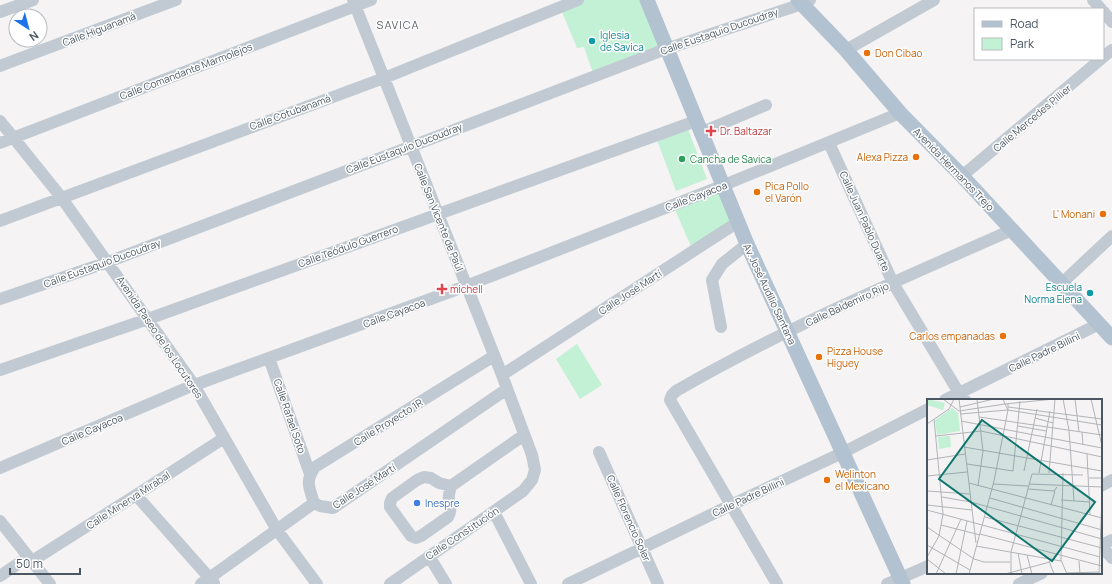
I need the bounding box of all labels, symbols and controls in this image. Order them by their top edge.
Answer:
street label: Calle Eustaquio Ducoudray [658,4,780,58]
north arrow [8,8,48,48]
legend [974,8,1104,60]
street label: Calle Higuanamá [60,9,138,49]
text: Road [1010,15,1038,32]
district label: SAVICA [377,17,419,32]
text: N [26,28,42,45]
place label: Iglesia de Savica [600,28,644,54]
text: Park [1010,35,1035,52]
marker: Iglesia de Savica [587,36,597,46]
street label: Calle Comandante Marmolejos [118,39,254,103]
place label: Don Cibao [875,46,923,60]
marker: Don Cibao [862,48,872,58]
street label: Calle Mercedes Pillier [990,81,1074,155]
street label: Calle Cotubanamá [248,91,332,133]
street label: Calle Eustaquio Ducoudray [344,119,465,177]
place label: Dr. Baltazar [720,124,772,138]
street label: Avenida Hermanos Trejo [910,124,998,214]
marker: Dr. Baltazar [705,125,717,137]
place label: Alexa Pizza [857,150,908,164]
place label: Cancha de Savica [690,152,771,166]
marker: Alexa Pizza [911,152,921,162]
marker: Cancha de Savica [677,154,687,164]
street label: Calle San Vicente de Paúl [411,161,467,273]
street label: Calle Juan Pablo Duarte [837,169,893,273]
street label: Calle Cayacoa [663,178,729,214]
place label: Pica Pollo el Varón [765,179,809,205]
marker: Pica Pollo el Varón [752,187,762,197]
place label: L’ Monani [1053,207,1095,221]
marker: L’ Monani [1098,209,1108,219]
street label: Calle Teódulo Guerrero [296,221,400,271]
street label: Calle Eustaquio Ducoudray [42,235,163,291]
street label: Av. José Audilio Santana [740,241,800,347]
street label: Calle José Martí [596,266,665,318]
street label: Avenida Paseo de los Locutores [114,273,206,401]
street label: Calle Baldemiro Rijo [803,279,891,329]
place label: Escuela Norma Elena [1024,280,1082,306]
place label: michell [450,282,483,296]
marker: michell [437,284,447,294]
marker: Escuela Norma Elena [1085,288,1095,298]
street label: Calle Cayacoa [361,295,427,331]
place label: Carlos empanadas [909,329,995,343]
street label: Calle Padre Billini [1006,329,1082,375]
marker: Carlos empanadas [998,331,1008,341]
place label: Pizza House Higuey [827,344,883,370]
marker: Pizza House Higuey [814,352,824,362]
street label: Calle Rafael Soto [271,377,309,455]
street label: Calle Proyecto 1R [351,395,425,449]
inset map [927,399,1102,574]
street label: Calle Cayacoa [59,410,125,448]
street label: Calle José Martí [330,460,399,512]
place label: Welinton el Mexicano [835,467,890,493]
street label: Calle Minerva Mirabal [83,468,173,532]
street label: Calle Florencio Soler [604,473,654,564]
street label: Calle Padre Billini [710,474,786,520]
marker: Welinton el Mexicano [822,475,832,485]
place label: Inespre [425,496,460,510]
marker: Inespre [412,498,422,508]
street label: Calle Constitución [423,503,501,563]
scale bar [10,550,80,576]
text: 50 m [16,555,43,572]

